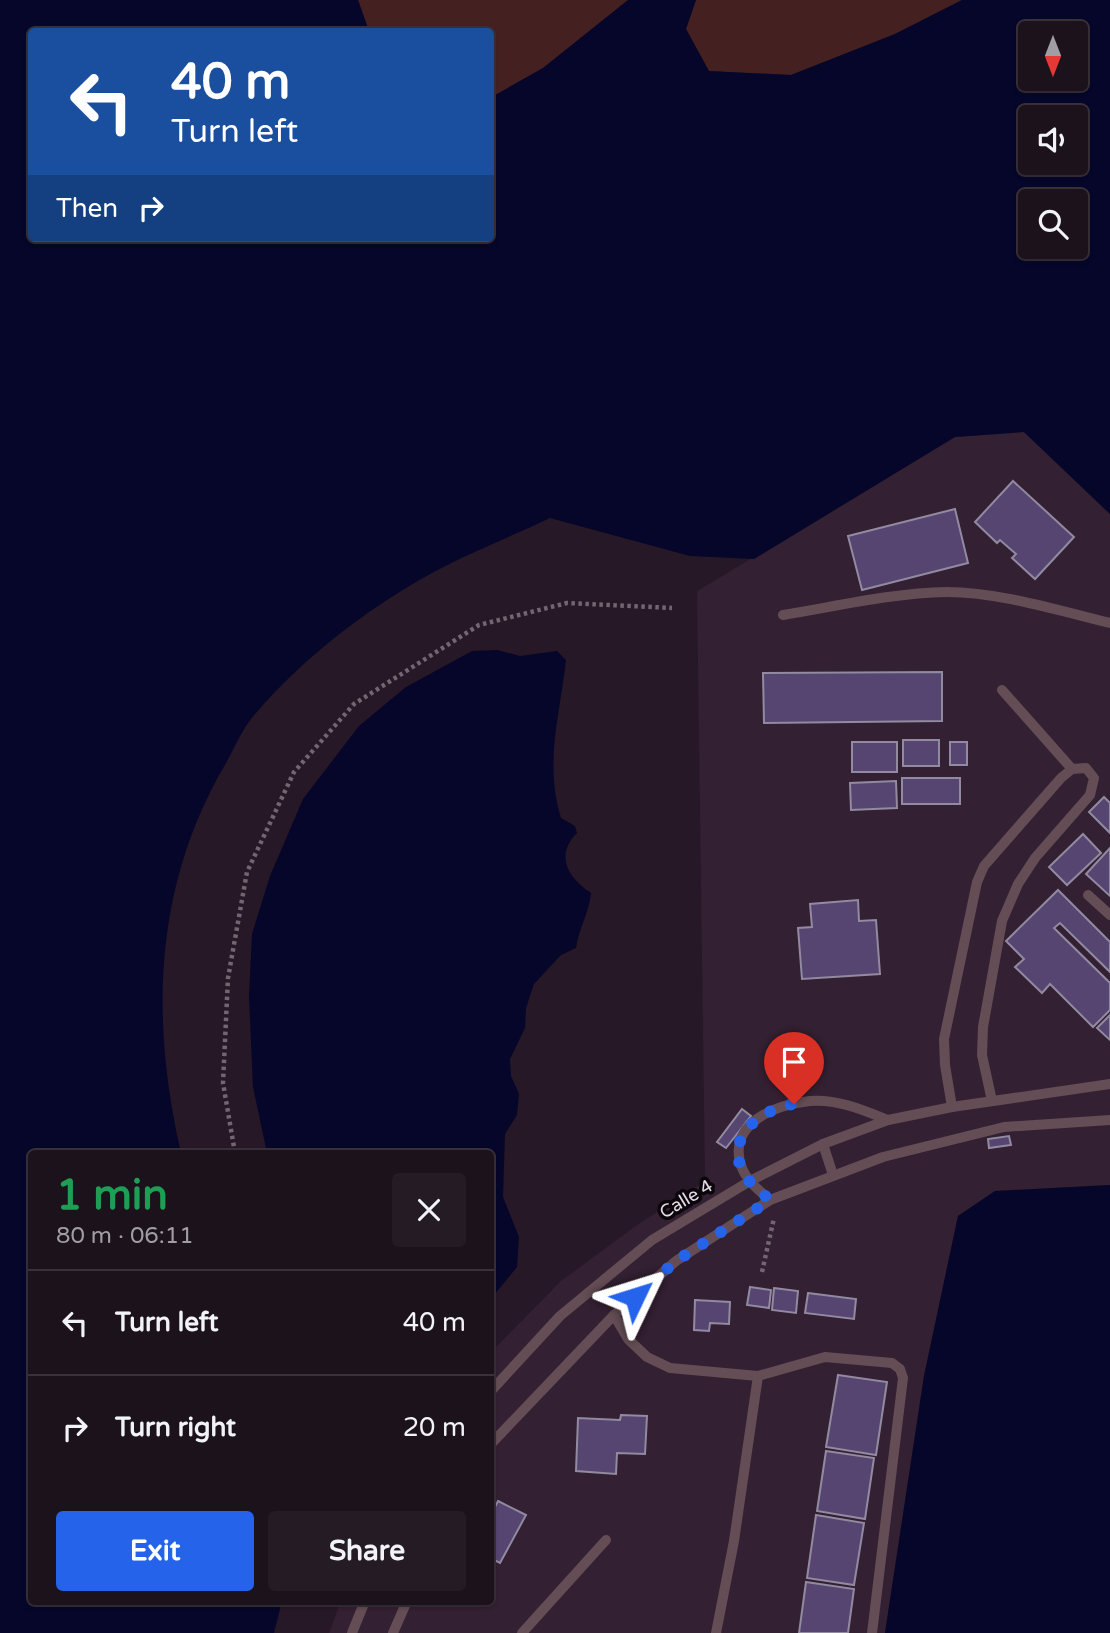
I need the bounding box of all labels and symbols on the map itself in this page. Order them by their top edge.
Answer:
north arrow [1018,21,1088,91]
pin [764,1032,824,1104]
street label: Calle 4 [656,1175,716,1223]
position arrow [598,1260,672,1334]

